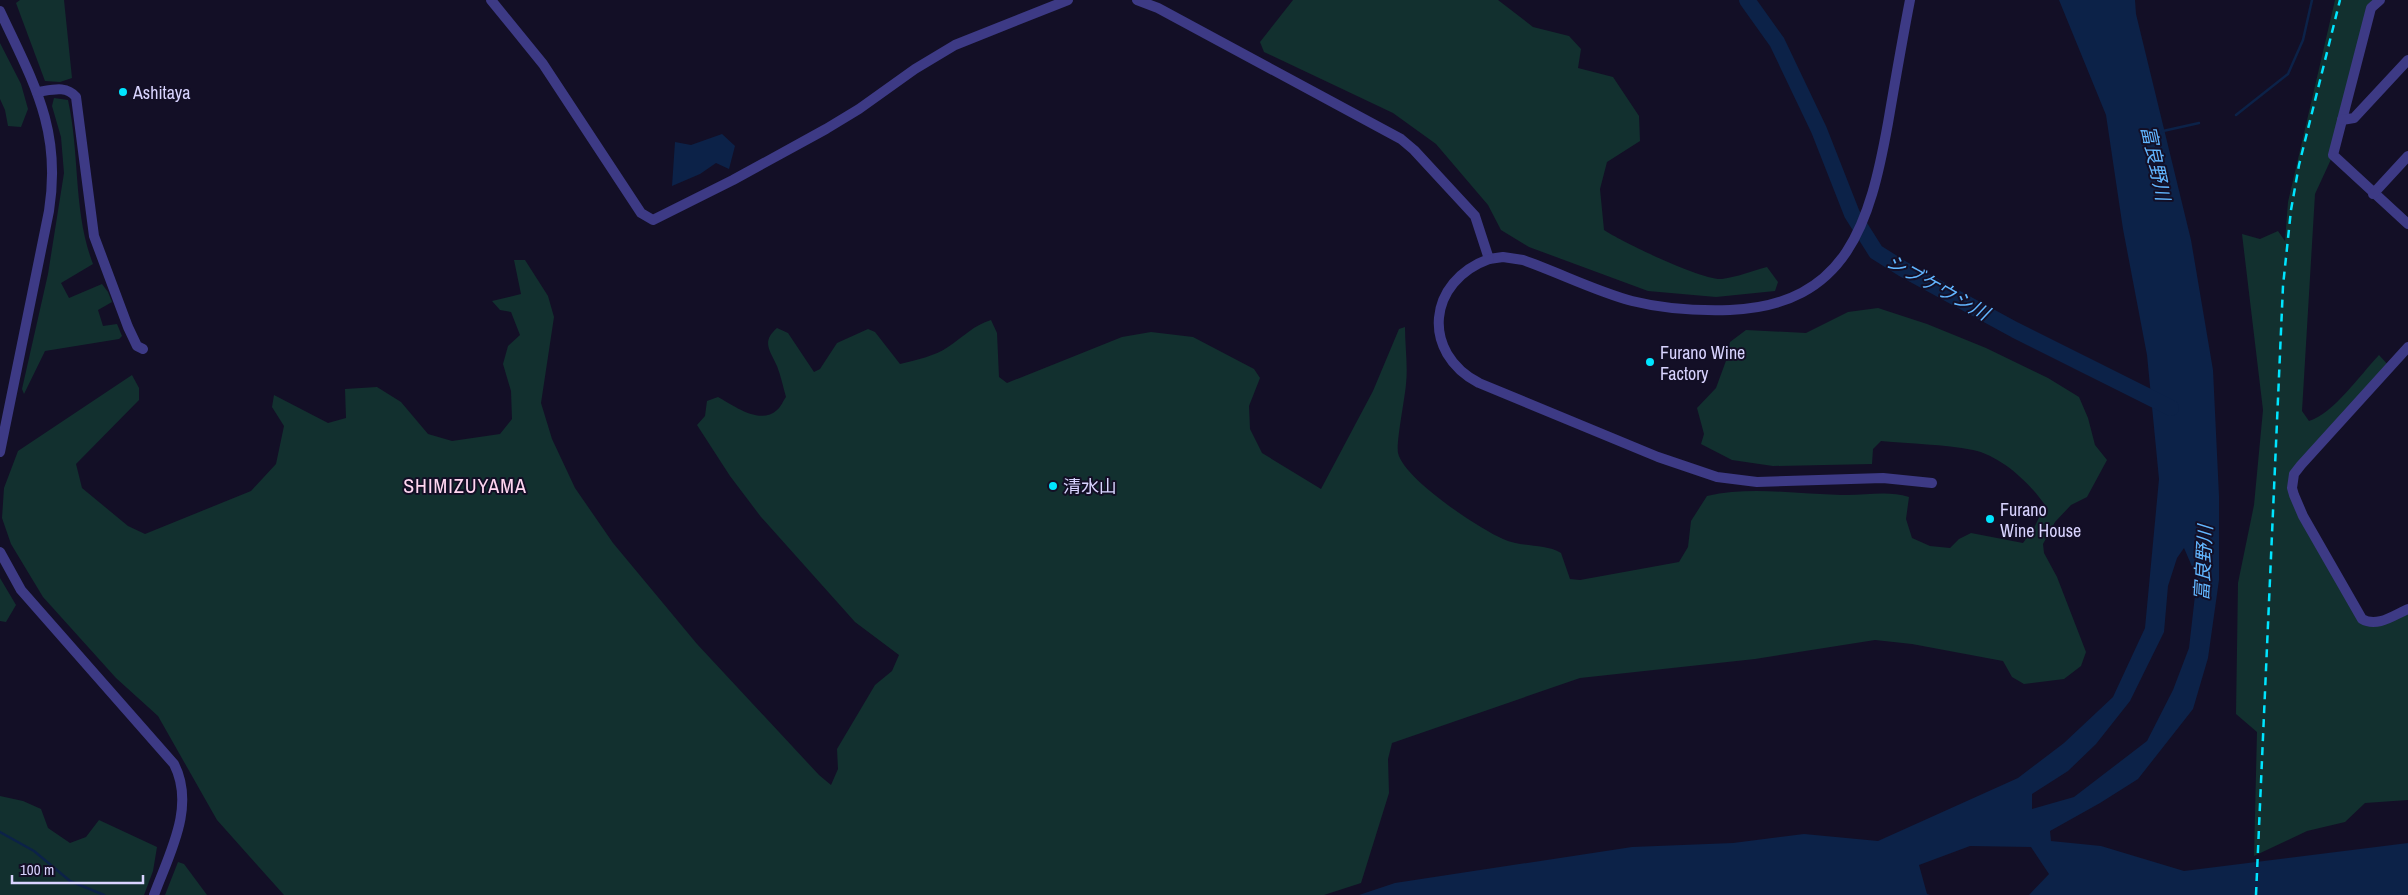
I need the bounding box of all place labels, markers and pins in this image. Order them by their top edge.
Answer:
place label: Ashitaya [132,80,190,105]
marker: Ashitaya [117,86,129,98]
place label: Furano Wine Factory [1660,340,1745,386]
marker: Furano Wine Factory [1644,356,1656,368]
place label: 清水山 [1063,474,1117,499]
marker: 清水山 [1047,480,1059,492]
place label: Furano Wine House [2000,497,2081,543]
marker: Furano Wine House [1984,513,1996,525]

